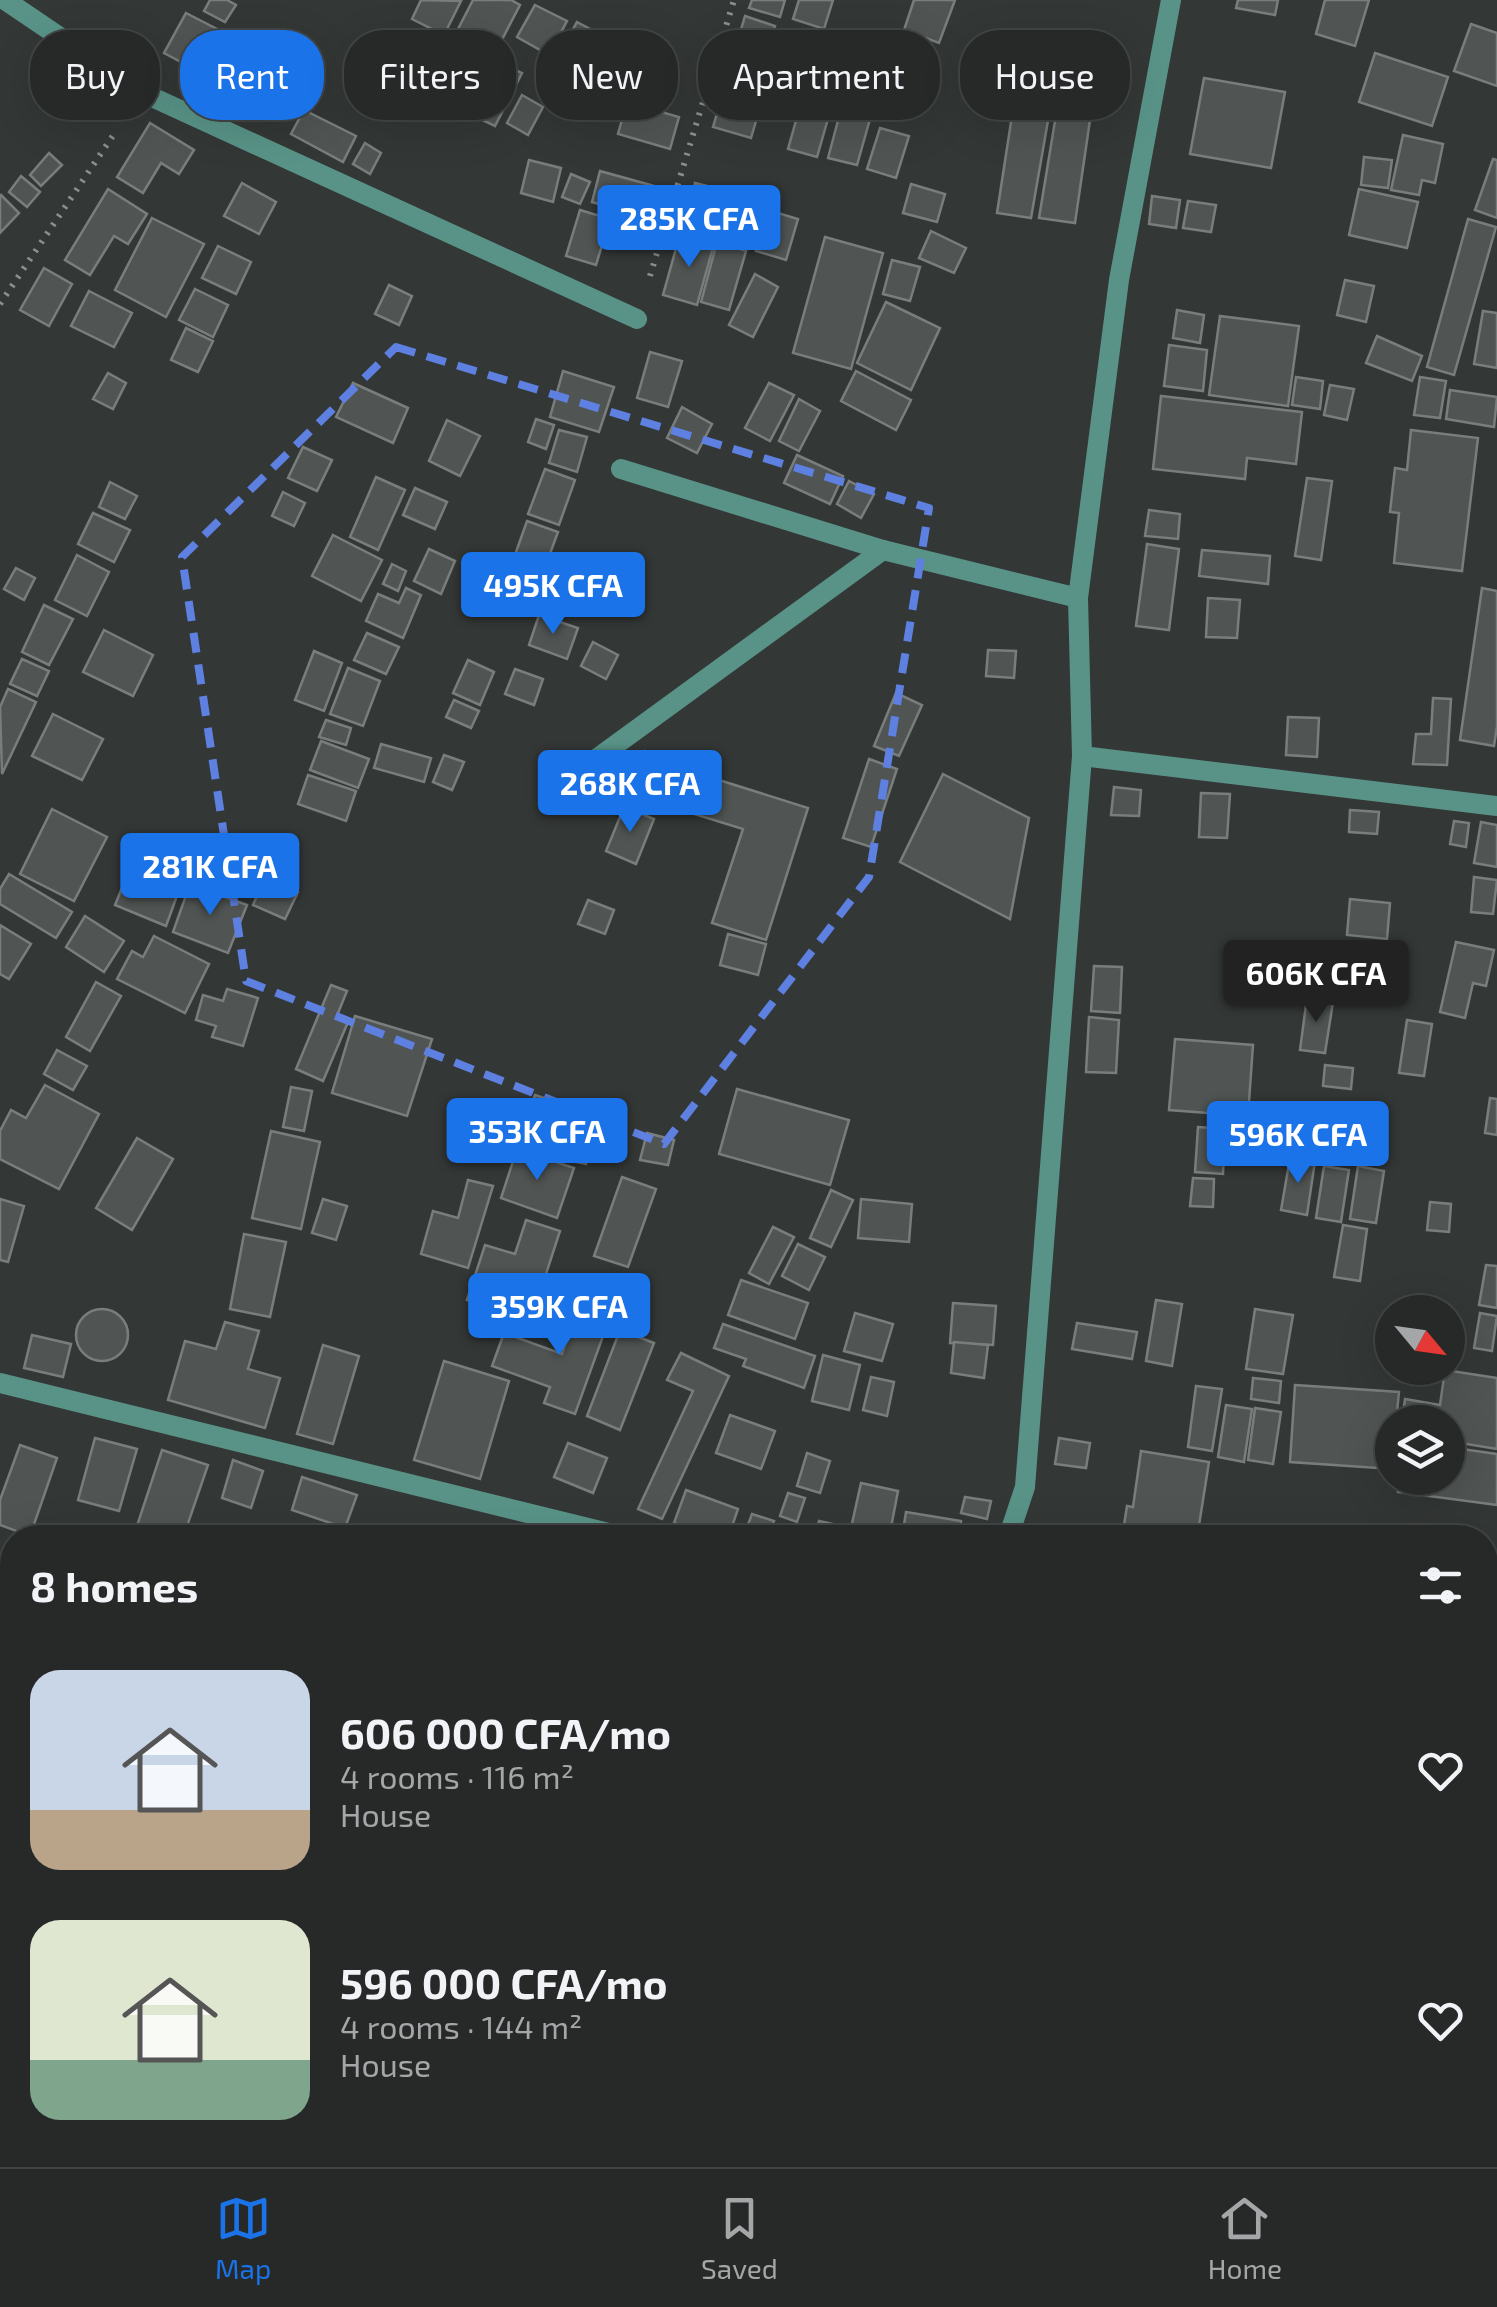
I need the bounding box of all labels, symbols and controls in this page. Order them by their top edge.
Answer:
chip: Buy [30,30,160,120]
chip: Rent [180,30,324,120]
chip: Filters [344,30,516,120]
chip: New [536,30,678,120]
chip: Apartment [698,30,940,120]
chip: House [960,30,1130,120]
pin: 285K CFA [586,185,792,270]
text: 285K CFA [619,198,759,236]
pin: 495K CFA [450,552,656,637]
text: 495K CFA [483,565,623,603]
pin: 268K CFA [527,750,733,835]
text: 268K CFA [560,763,700,801]
pin: 281K CFA [107,833,313,918]
text: 281K CFA [142,846,278,884]
pin: 606K CFA [1213,940,1419,1025]
text: 606K CFA [1246,953,1386,991]
pin: 353K CFA [434,1098,640,1183]
pin: 596K CFA [1195,1101,1401,1186]
text: 353K CFA [469,1111,605,1149]
text: 596K CFA [1229,1114,1367,1152]
pin: 359K CFA [456,1273,662,1358]
text: 359K CFA [490,1286,628,1324]
north arrow [1375,1295,1465,1385]
map controls [1375,1295,1465,1495]
button: layers [1375,1405,1465,1495]
icon: filters [1413,1558,1468,1613]
text: 8 homes [30,1560,198,1610]
text: 606 000 CFA/mo [340,1707,671,1757]
icon: home [110,1710,230,1830]
icon: heart [1413,1743,1468,1798]
text: 4 rooms · 116 m² [340,1757,574,1795]
text: House [340,1795,431,1833]
text: 596 000 CFA/mo [340,1957,668,2007]
icon: home [110,1960,230,2080]
icon: heart [1413,1993,1468,2048]
text: 4 rooms · 144 m² [340,2007,582,2045]
text: House [340,2045,431,2083]
tab: Map [215,2191,271,2285]
tab: Saved [701,2191,778,2285]
tab: Home [1208,2191,1282,2285]

